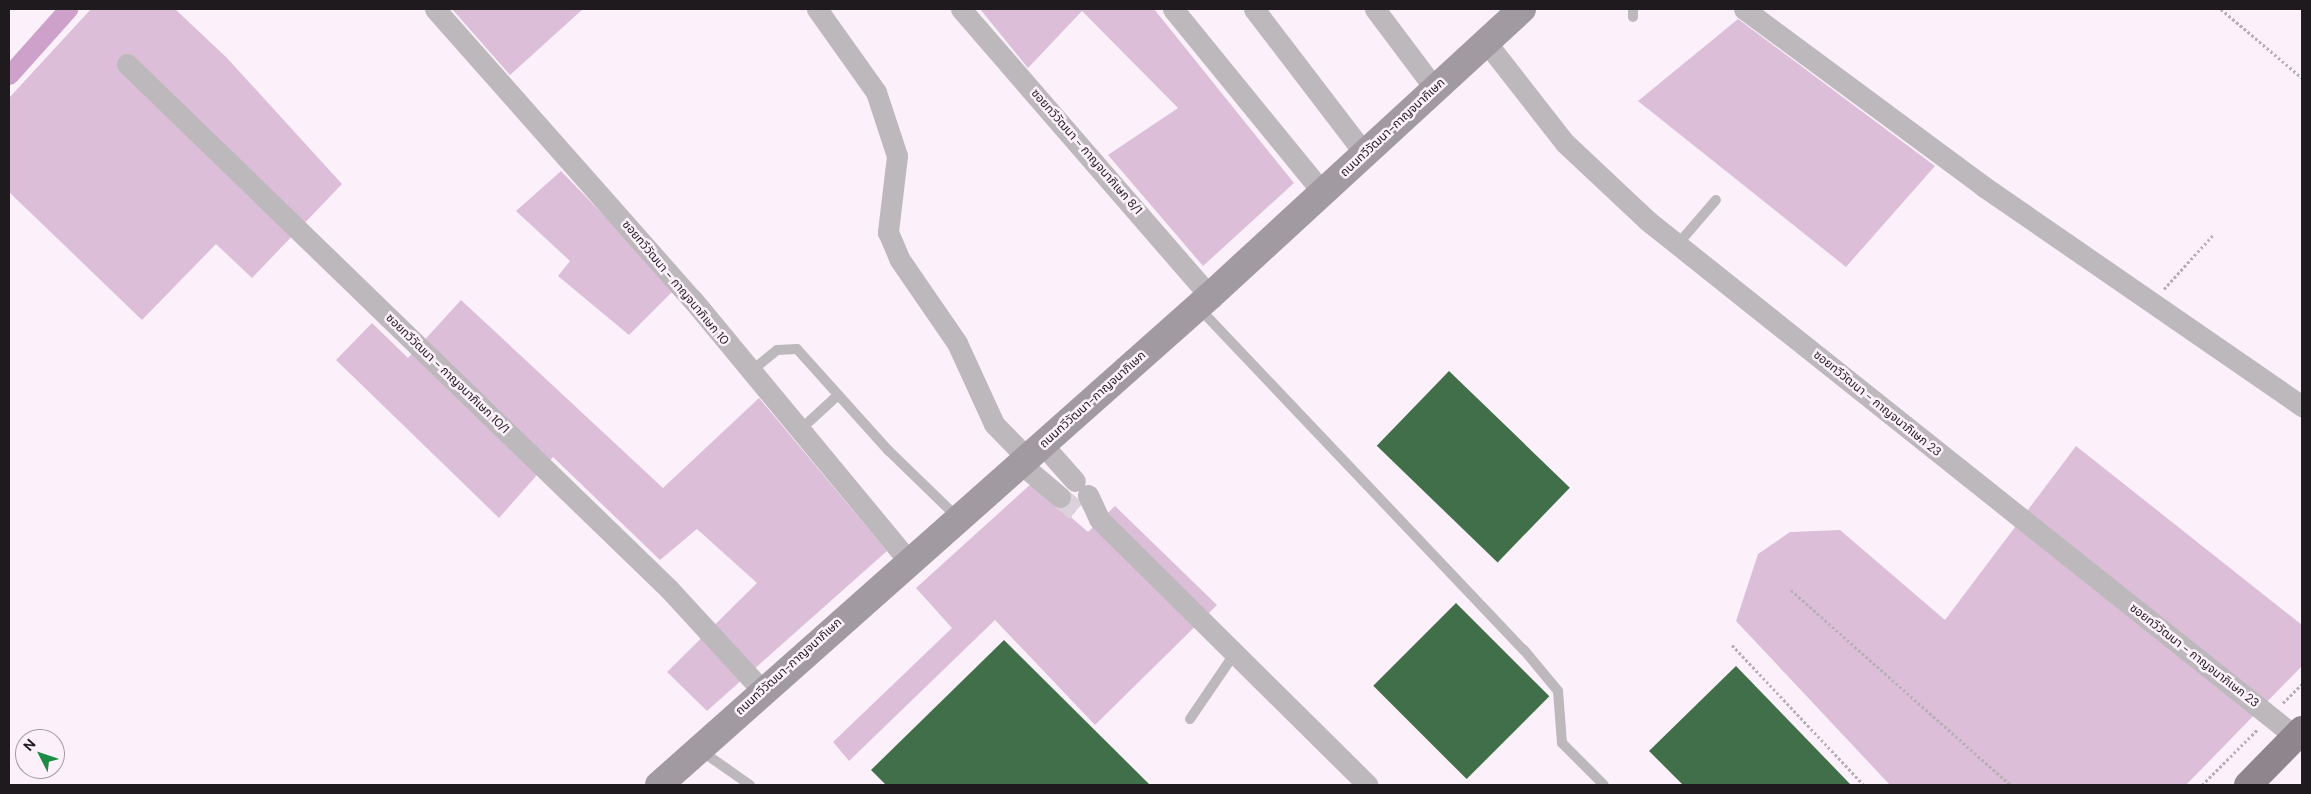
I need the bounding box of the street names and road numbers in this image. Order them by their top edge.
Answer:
street label: ถนนทวีวัฒนา-กาญจนาภิเษก [1338,76,1448,180]
street label: ซอยทวีวัฒนา - กาญจนาภิเษก 8/1 [1028,86,1144,218]
street label: ซอยทวีวัฒนา - กาญจนาภิเษก 10 [619,218,731,348]
street label: ซอยทวีวัฒนา - กาญจนาภิเษก 10/1 [382,311,512,437]
street label: ซอยทวีวัฒนา - กาญจนาภิเษก 23 [1810,348,1944,460]
street label: ถนนทวีวัฒนา-กาญจนาภิเษก [1037,349,1149,451]
street label: ซอยทวีวัฒนา - กาญจนาภิเษก 23 [2127,601,2261,711]
street label: ถนนทวีวัฒนา-กาญจนาภิเษก [733,616,845,718]

